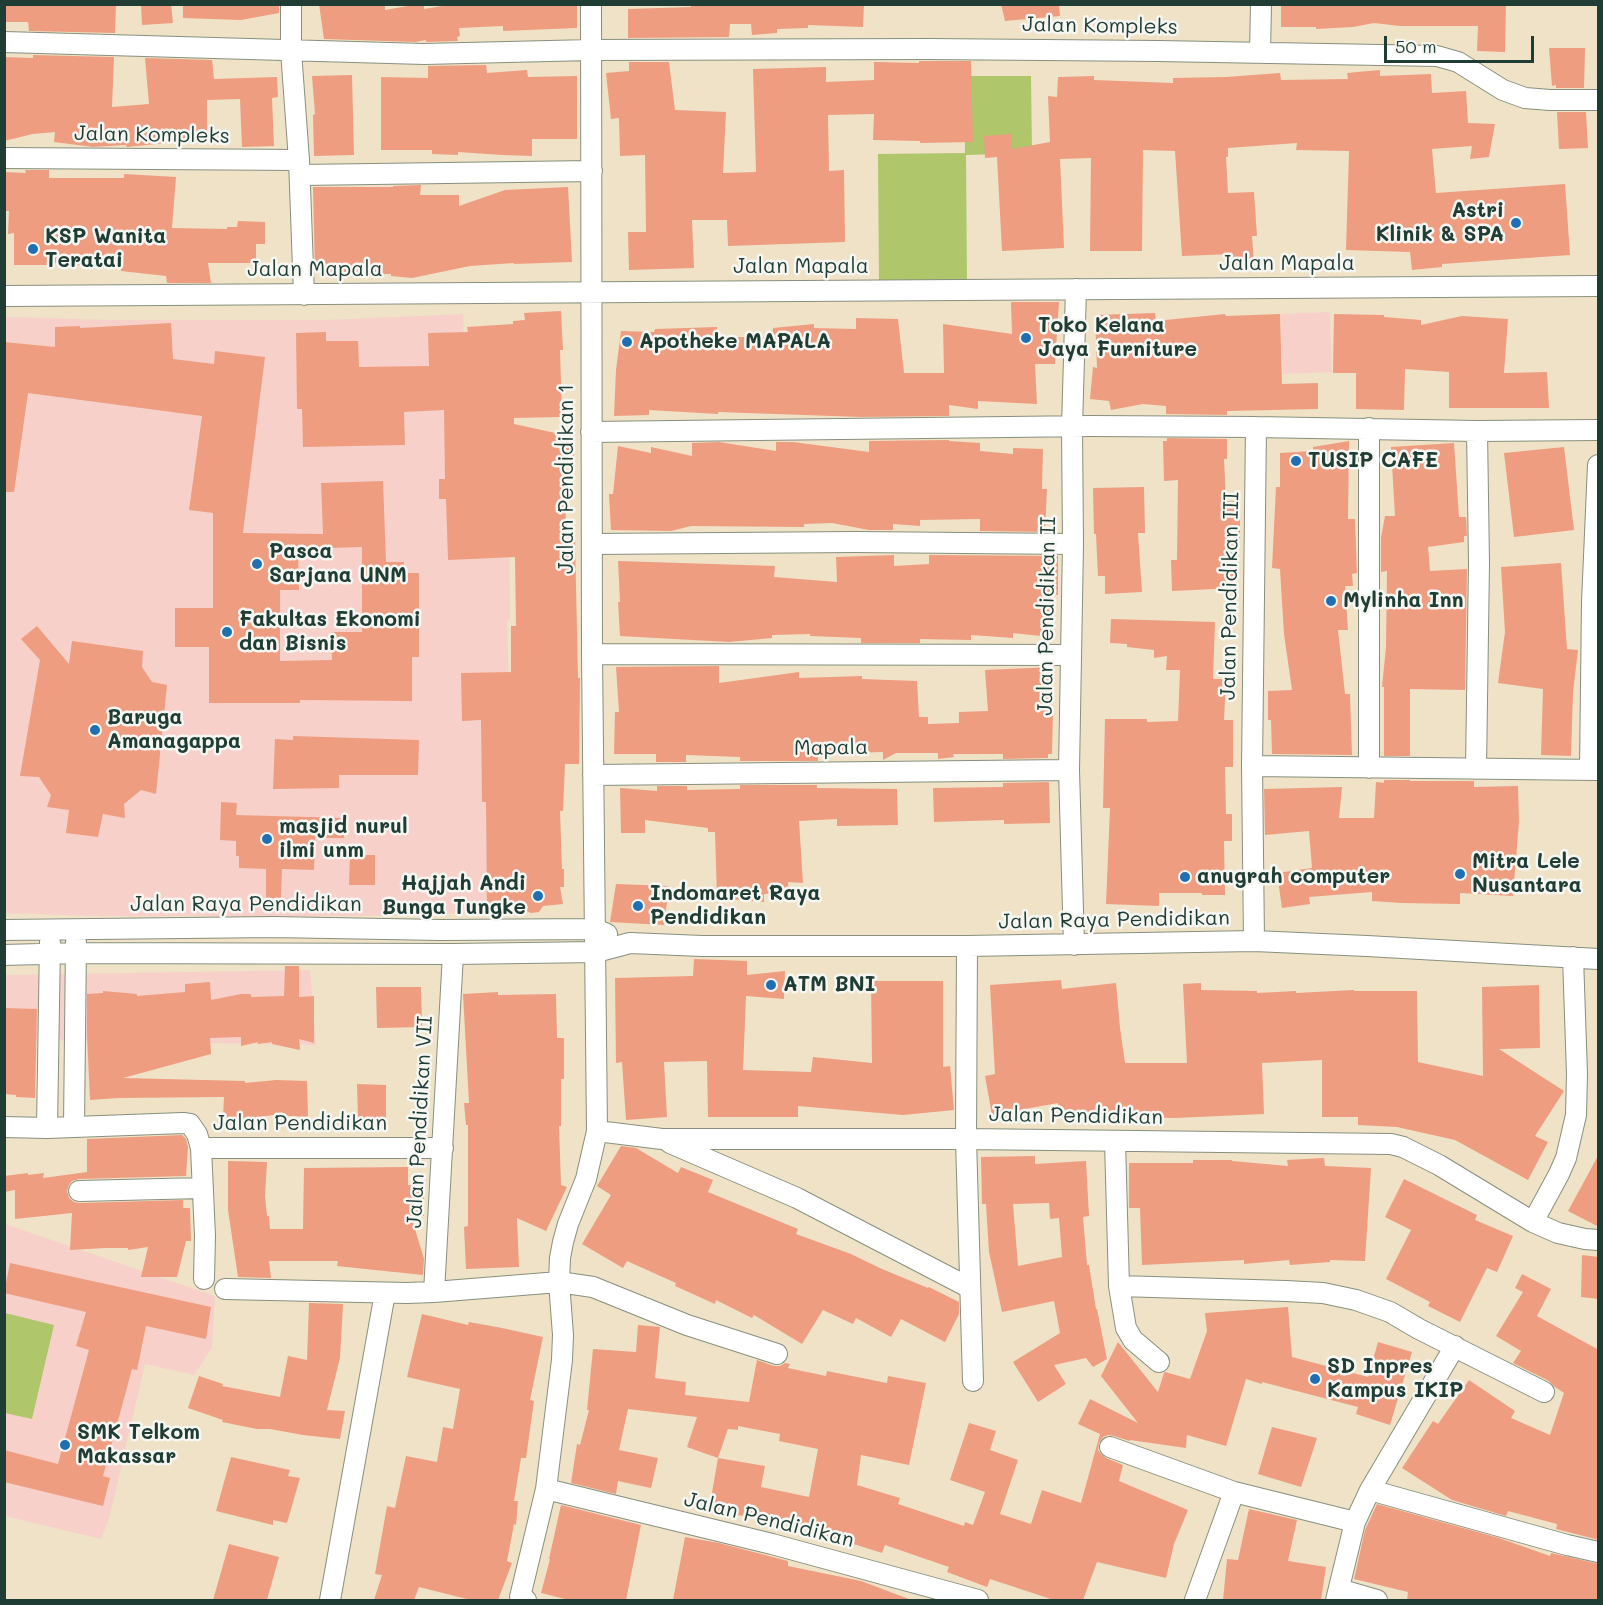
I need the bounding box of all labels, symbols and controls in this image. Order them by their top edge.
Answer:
street label: Jalan Kompleks [1022,12,1178,40]
scale bar [1387,24,1537,62]
text: 50 m [1395,34,1437,58]
street label: Jalan Kompleks [74,121,230,149]
place label: Astri Klinik & SPA [1376,198,1504,248]
marker: Astri Klinik & SPA [1509,216,1523,230]
place label: KSP Wanita Teratai [45,224,166,274]
marker: KSP Wanita Teratai [26,242,40,256]
street label: Jalan Mapala [1219,251,1355,277]
street label: Jalan Mapala [733,254,869,280]
street label: Jalan Mapala [247,257,383,283]
place label: Toko Kelana Jaya Furniture [1038,313,1197,363]
place label: Apotheke MAPALA [639,329,831,355]
marker: Toko Kelana Jaya Furniture [1019,331,1033,345]
marker: Apotheke MAPALA [620,335,634,349]
street label: Jalan Pendidikan 1 [554,384,580,574]
place label: TUSIP CAFE [1308,448,1438,474]
marker: TUSIP CAFE [1289,454,1303,468]
street label: Jalan Pendidikan III [1216,492,1244,700]
street label: Jalan Pendidikan II [1033,516,1061,716]
place label: Pasca Sarjana UNM [269,539,407,589]
marker: Pasca Sarjana UNM [250,557,264,571]
place label: Mylinha Inn [1343,588,1464,614]
marker: Mylinha Inn [1324,594,1338,608]
place label: Fakultas Ekonomi dan Bisnis [239,607,421,657]
marker: Fakultas Ekonomi dan Bisnis [220,625,234,639]
place label: Baruga Amanagappa [107,705,241,755]
marker: Baruga Amanagappa [88,723,102,737]
street label: Mapala [794,735,868,761]
place label: masjid nurul ilmi unm [279,814,408,864]
marker: masjid nurul ilmi unm [260,832,274,846]
place label: Mitra Lele Nusantara [1472,849,1582,899]
place label: anugrah computer [1197,864,1390,890]
marker: Mitra Lele Nusantara [1453,867,1467,881]
marker: anugrah computer [1178,870,1192,884]
place label: Hajjah Andi Bunga Tungke [382,871,526,921]
place label: Indomaret Raya Pendidikan [650,881,820,931]
marker: Hajjah Andi Bunga Tungke [531,889,545,903]
street label: Jalan Raya Pendidikan [130,892,362,918]
marker: Indomaret Raya Pendidikan [631,899,645,913]
street label: Jalan Raya Pendidikan [998,905,1230,935]
place label: ATM BNI [783,972,875,998]
marker: ATM BNI [764,978,778,992]
street label: Jalan Pendidikan VII [402,1015,438,1229]
street label: Jalan Pendidikan [989,1102,1163,1130]
street label: Jalan Pendidikan [213,1111,387,1137]
place label: SD Inpres Kampus IKIP [1327,1354,1463,1404]
marker: SD Inpres Kampus IKIP [1308,1372,1322,1386]
place label: SMK Telkom Makassar [77,1420,200,1470]
marker: SMK Telkom Makassar [58,1438,72,1452]
street label: Jalan Pendidikan [681,1487,857,1553]

